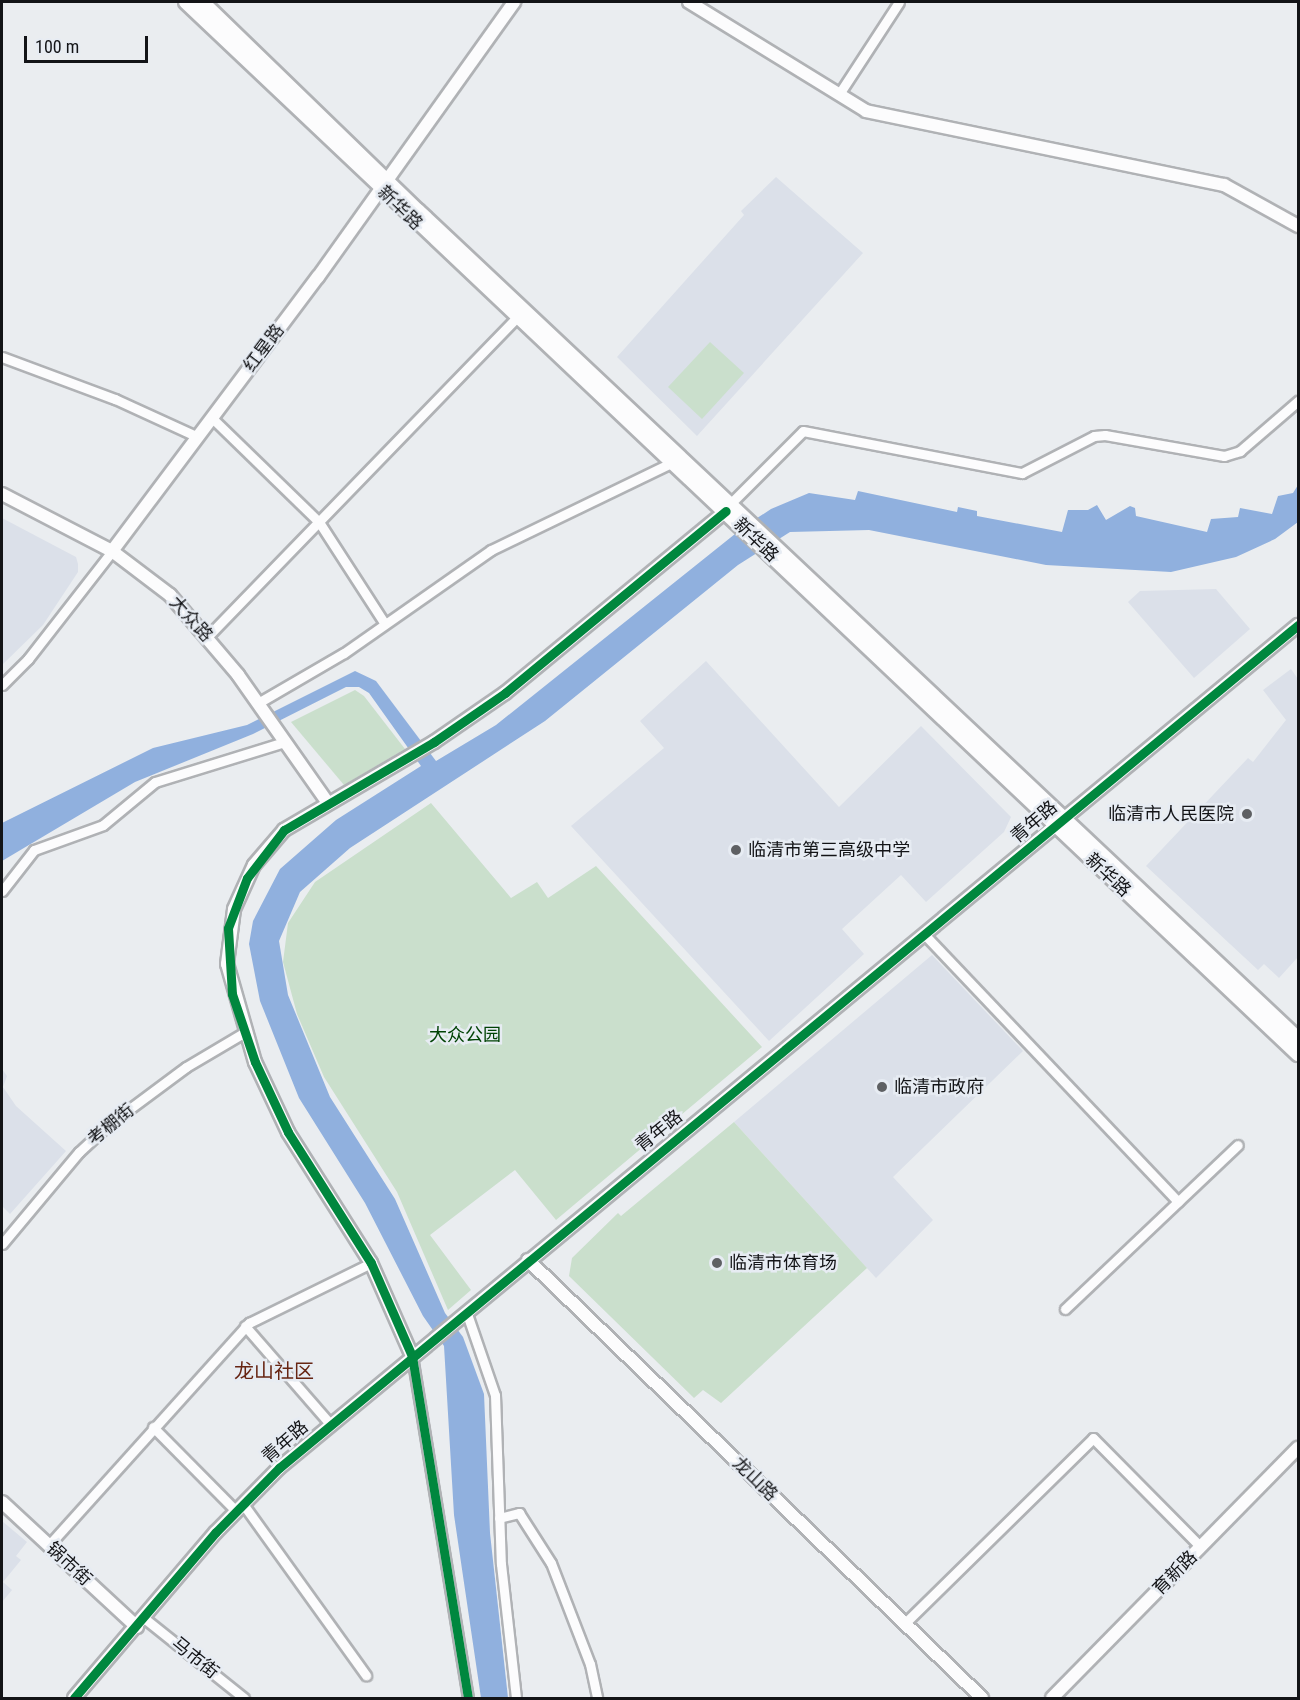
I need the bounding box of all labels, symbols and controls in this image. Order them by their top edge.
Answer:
scale bar [27,24,152,62]
text: 100 m [35,36,79,57]
street label: 新华路 [373,181,427,235]
street label: 红星路 [239,320,289,376]
street label: 新华路 [729,513,783,567]
street label: 大众路 [165,592,217,646]
street label: 青年路 [1006,796,1062,848]
place label: 临清市人民医院 [1108,803,1234,825]
marker: 临清市人民医院 [1238,805,1256,823]
place label: 临清市第三高级中学 [748,839,910,861]
marker: 临清市第三高级中学 [729,843,743,857]
street label: 新华路 [1081,849,1135,901]
park label: 大众公园 [429,1024,501,1046]
place label: 临清市政府 [894,1076,984,1098]
marker: 临清市政府 [875,1080,889,1094]
street label: 考棚街 [83,1100,139,1150]
street label: 青年路 [631,1106,687,1156]
place label: 临清市体育场 [729,1252,837,1274]
marker: 临清市体育场 [710,1256,724,1270]
district label: 龙山社区 [234,1359,314,1383]
street label: 青年路 [258,1416,312,1468]
street label: 龙山路 [728,1452,782,1506]
street label: 锅市街 [42,1538,96,1590]
street label: 育新路 [1148,1546,1202,1600]
street label: 马市街 [167,1633,223,1683]

